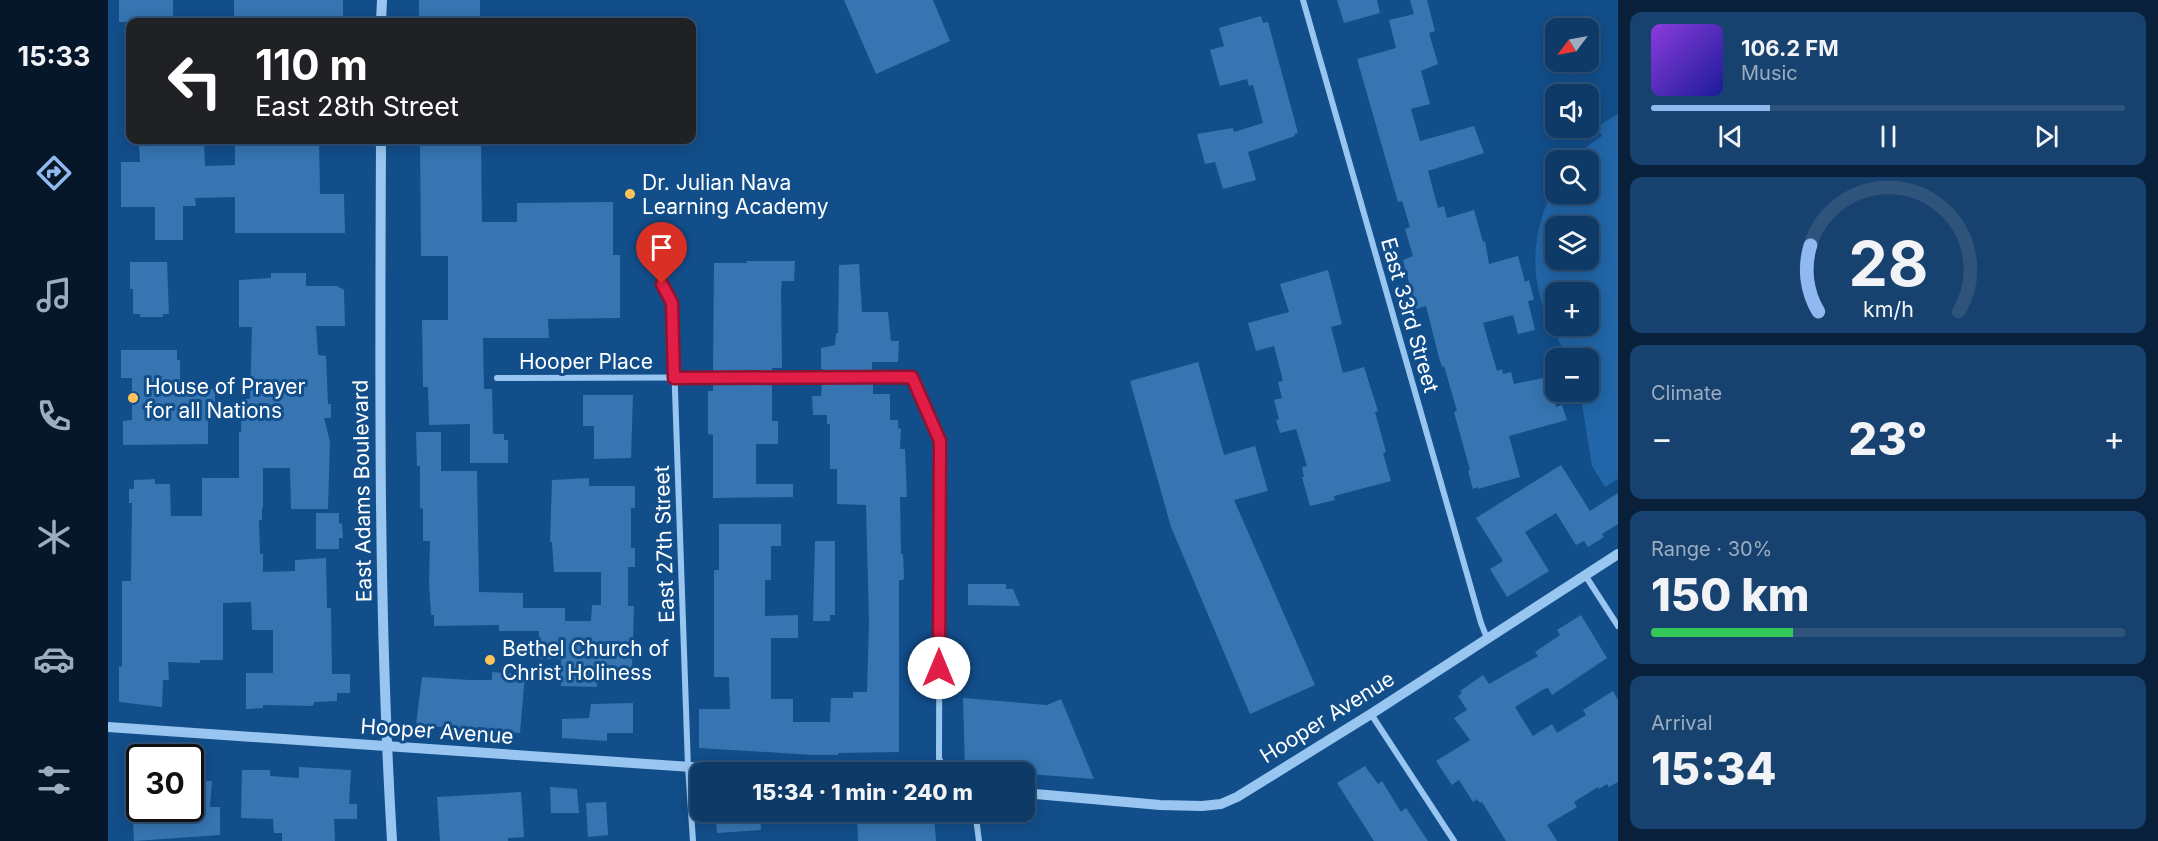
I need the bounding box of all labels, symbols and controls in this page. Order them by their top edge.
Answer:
north arrow [1545,18,1599,72]
map controls [1545,18,1599,402]
text: 106.2 FM [1741,35,1839,61]
text: 110 m [255,39,368,90]
text: 15:33 [18,40,90,73]
icon: left [156,42,234,120]
text: Music [1741,61,1798,85]
button: sound [1545,84,1599,138]
text: East 28th Street [255,90,459,123]
icon: previous [1714,120,1747,153]
icon: pause [1872,120,1905,153]
icon: next [2030,120,2063,153]
button: search [1545,150,1599,204]
icon: directions [33,152,75,194]
place label: Dr. Julian Nava Learning Academy [642,170,829,219]
marker: Dr. Julian Nava Learning Academy [623,187,637,201]
button: layers [1545,216,1599,270]
pin [636,222,687,284]
text: 28 [1848,226,1928,301]
icon: arrive [645,231,678,264]
street label: East 33rd Street [1376,235,1444,395]
icon: music [33,274,75,316]
button: + [1545,282,1599,336]
text: km/h [1863,297,1913,323]
button: − [1545,348,1599,402]
street label: Hooper Place [519,349,653,374]
place label: House of Prayer for all Nations [145,374,306,423]
street label: East Adams Boulevard [348,380,376,602]
text: Climate [1651,381,1722,405]
marker: House of Prayer for all Nations [126,391,140,405]
icon: phone [33,395,75,437]
text: 23° [1849,411,1927,466]
text: − [1651,418,1673,458]
text: + [2103,418,2125,458]
street label: East 27th Street [649,465,679,623]
icon: climate [33,516,75,558]
text: Range · 30% [1651,537,1772,561]
text: 150 km [1651,567,1810,622]
place label: Bethel Church of Christ Holiness [502,636,669,685]
position arrow [907,636,971,700]
icon: car [33,638,75,680]
marker: Bethel Church of Christ Holiness [483,653,497,667]
street label: Hooper Avenue [1255,666,1399,768]
text: Arrival [1651,711,1713,735]
street label: Hooper Avenue [360,713,514,749]
text: 15:34 [1651,741,1777,796]
speed limit sign: 30 [126,744,204,822]
icon: filters [33,759,75,801]
text: 15:34 · 1 min · 240 m [752,779,973,805]

